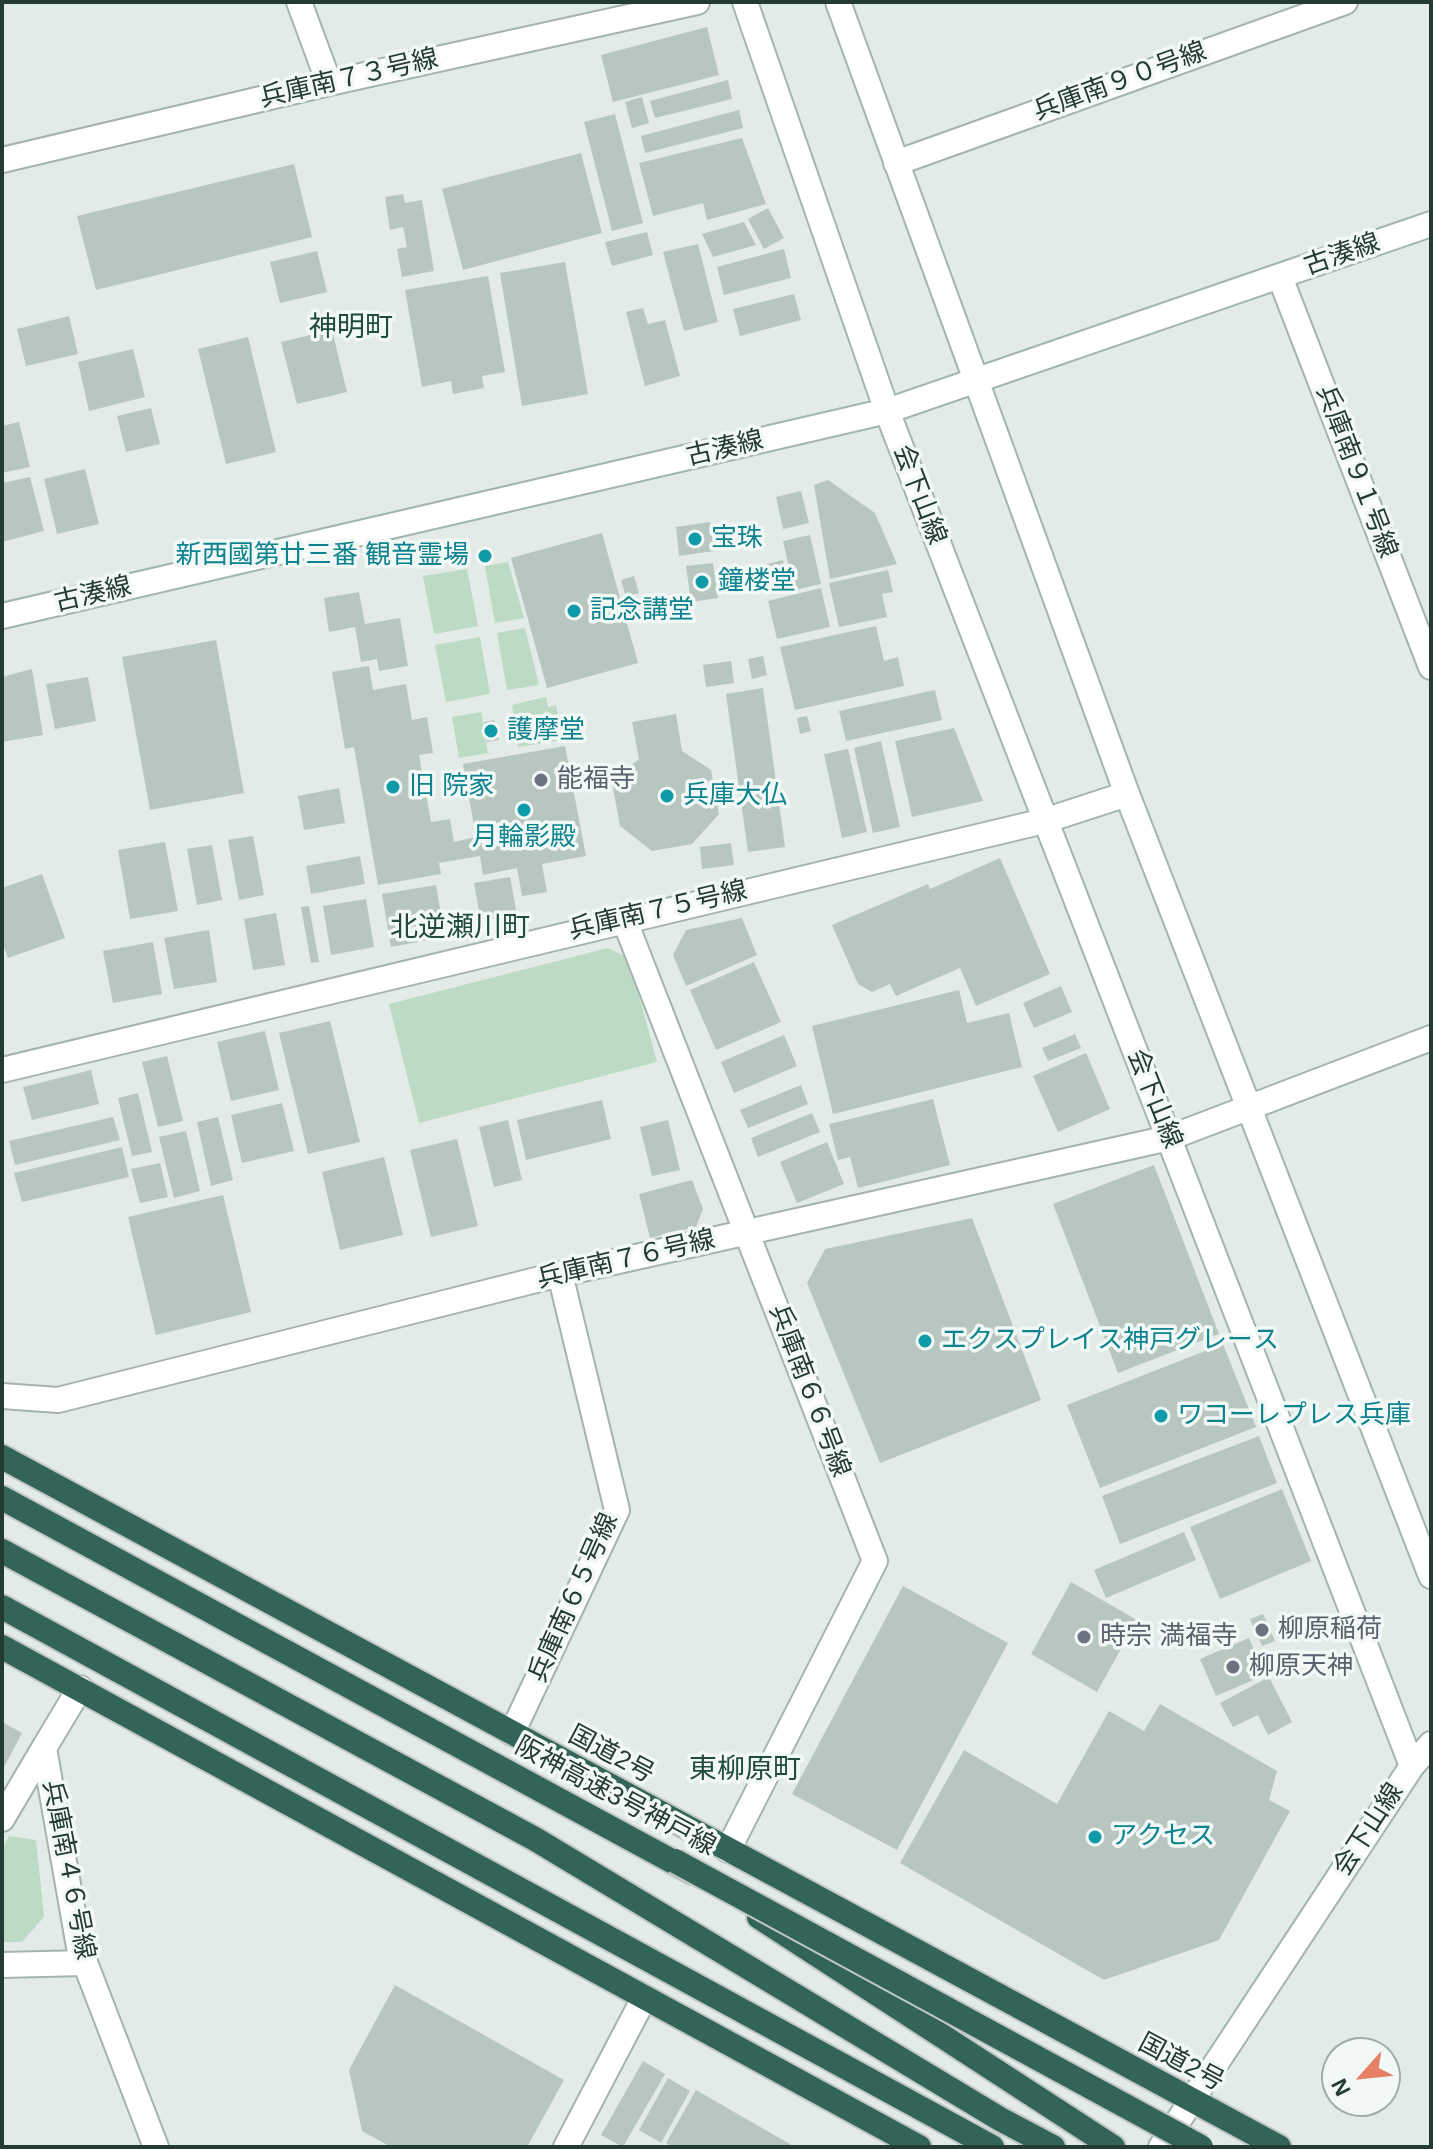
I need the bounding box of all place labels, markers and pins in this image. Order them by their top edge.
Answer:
place label: 宝珠 [711,523,763,555]
marker: 宝珠 [686,530,704,548]
place label: 新西國第廿三番 観音霊場 [176,540,469,572]
marker: 新西國第廿三番 観音霊場 [476,547,494,565]
place label: 鐘楼堂 [718,566,796,598]
marker: 鐘楼堂 [693,573,711,591]
place label: 記念講堂 [590,595,694,627]
marker: 記念講堂 [565,602,583,620]
place label: 護摩堂 [507,715,585,747]
marker: 護摩堂 [482,722,500,740]
place label: 能福寺 [557,764,635,796]
place label: 旧 院家 [409,771,494,803]
marker: 能福寺 [532,771,550,789]
marker: 旧 院家 [384,778,402,796]
place label: 兵庫大仏 [683,780,787,812]
marker: 兵庫大仏 [658,787,676,805]
marker: 月輪影殿 [515,801,533,819]
place label: 月輪影殿 [472,822,576,854]
place label: エクスプレイス神戸グレース [941,1325,1279,1357]
marker: エクスプレイス神戸グレース [916,1332,934,1350]
place label: ワコーレプレス兵庫 [1177,1400,1411,1432]
marker: ワコーレプレス兵庫 [1152,1407,1170,1425]
place label: 柳原稲荷 [1278,1614,1382,1646]
place label: 時宗 満福寺 [1100,1621,1237,1653]
marker: 柳原稲荷 [1253,1621,1271,1639]
marker: 時宗 満福寺 [1075,1628,1093,1646]
place label: 柳原天神 [1249,1651,1353,1683]
marker: 柳原天神 [1224,1658,1242,1676]
place label: アクセス [1111,1821,1215,1853]
marker: アクセス [1086,1828,1104,1846]

